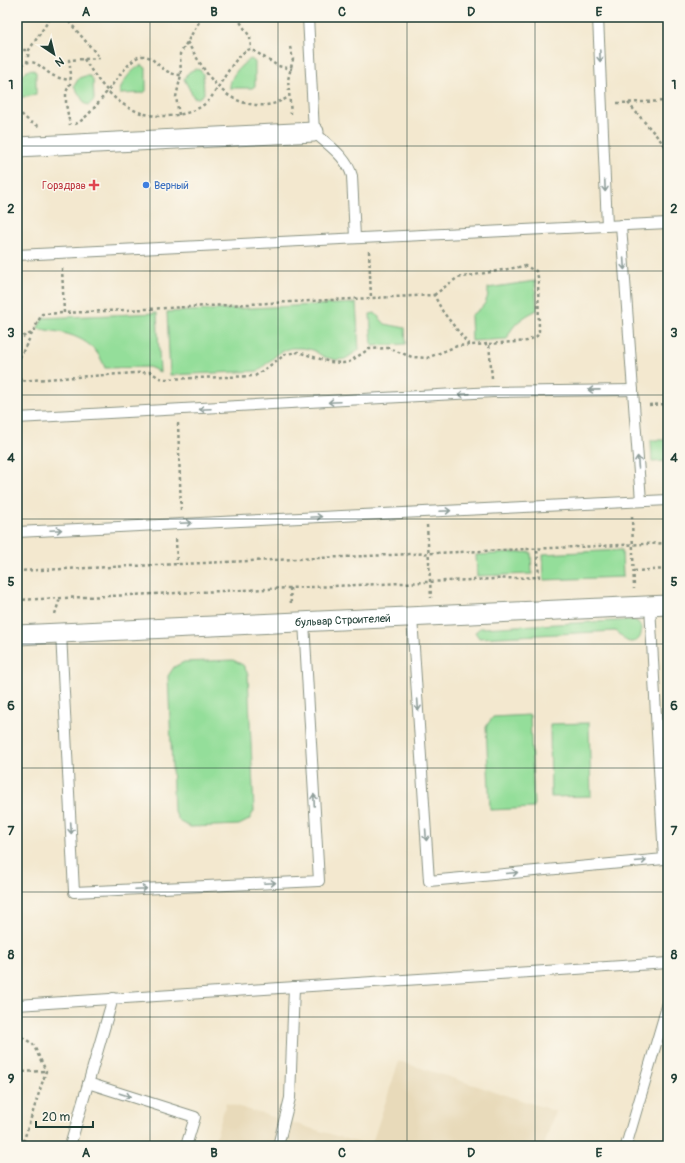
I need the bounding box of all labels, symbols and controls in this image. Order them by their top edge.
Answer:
text: A [82,4,91,20]
text: B [210,4,218,20]
text: C [338,4,346,20]
text: D [467,4,475,20]
text: E [596,4,603,20]
north arrow [34,34,74,74]
one-way arrow [596,49,604,62]
text: N [52,54,66,70]
text: 1 [8,77,14,93]
text: 1 [671,77,677,93]
place label: Горздрав [42,179,86,192]
place label: Верный [154,179,189,192]
one-way arrow [601,179,609,192]
marker: Горздрав [89,180,99,190]
marker: Верный [141,180,151,190]
text: 2 [7,201,15,217]
text: 2 [670,201,678,217]
one-way arrow [620,257,627,270]
text: 3 [7,325,15,341]
text: 3 [670,325,678,341]
one-way arrow [588,387,601,394]
one-way arrow [458,390,471,398]
one-way arrow [328,398,341,405]
one-way arrow [199,405,212,413]
text: 4 [7,450,15,466]
text: 4 [670,450,678,466]
one-way arrow [635,456,642,469]
one-way arrow [438,507,451,514]
one-way arrow [309,513,322,521]
one-way arrow [179,520,192,527]
one-way arrow [49,526,62,533]
text: 5 [7,574,15,590]
text: 5 [670,574,678,590]
street label: бульвар Строителей [295,612,391,629]
text: 6 [7,698,15,714]
one-way arrow [414,698,421,711]
text: 6 [670,698,678,714]
one-way arrow [311,794,318,807]
one-way arrow [67,821,75,834]
text: 7 [8,823,15,839]
text: 7 [671,823,678,839]
one-way arrow [422,828,430,841]
one-way arrow [634,858,647,865]
one-way arrow [505,870,518,877]
one-way arrow [263,879,276,887]
one-way arrow [134,885,147,893]
text: 8 [8,947,15,963]
text: 8 [671,947,678,963]
text: 9 [8,1071,15,1087]
text: 9 [671,1071,678,1087]
one-way arrow [119,1092,132,1099]
scale bar [36,1103,93,1129]
text: 20 m [42,1110,71,1125]
text: A [82,1145,91,1161]
text: B [210,1145,218,1161]
text: C [338,1145,346,1161]
text: D [467,1145,475,1161]
text: E [596,1145,603,1161]

